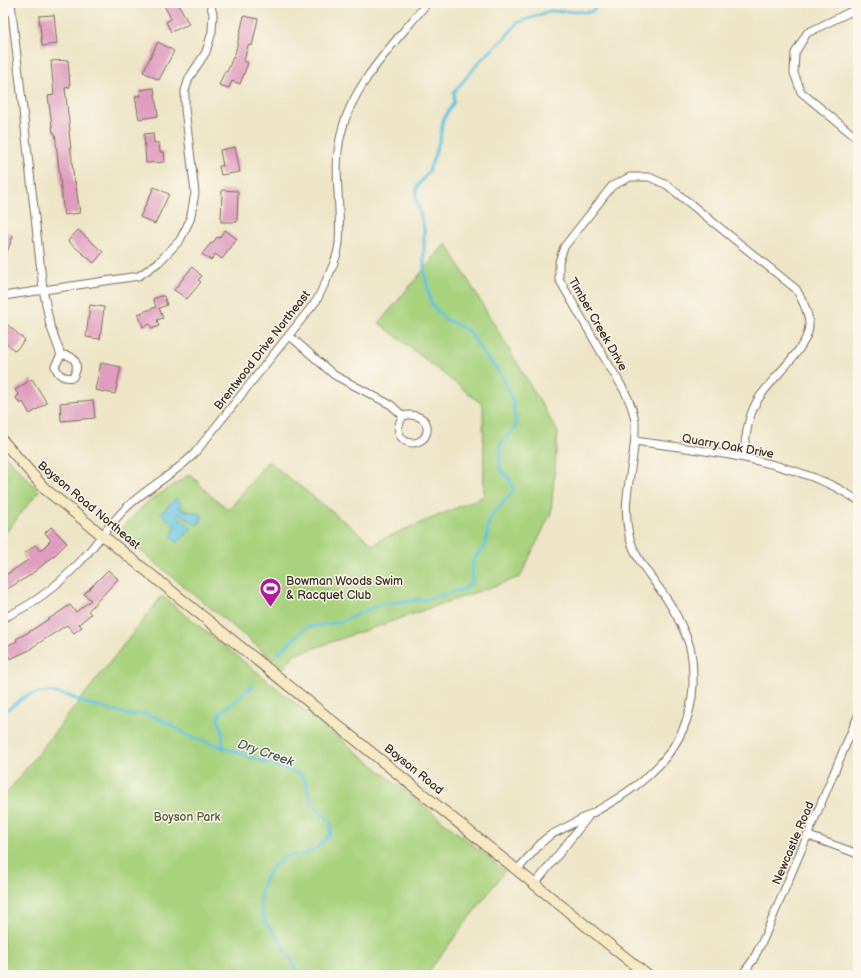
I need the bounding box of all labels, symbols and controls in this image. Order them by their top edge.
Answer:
street label: Timber Creek Drive [565,275,630,374]
street label: Brentwood Drive Northeast [211,287,314,413]
street label: Quarry Oak Drive [681,431,775,462]
street label: Boyson Road Northeast [34,458,143,553]
place label: Bowman Woods Swim & Racquet Club [286,574,403,603]
sports icon: Bowman Woods Swim & Racquet Club [258,575,284,608]
water label: Dry Creek [235,736,297,770]
street label: Boyson Road [381,741,446,798]
street label: Newcastle Road [769,799,818,887]
park label: Boyson Park [153,810,221,825]

